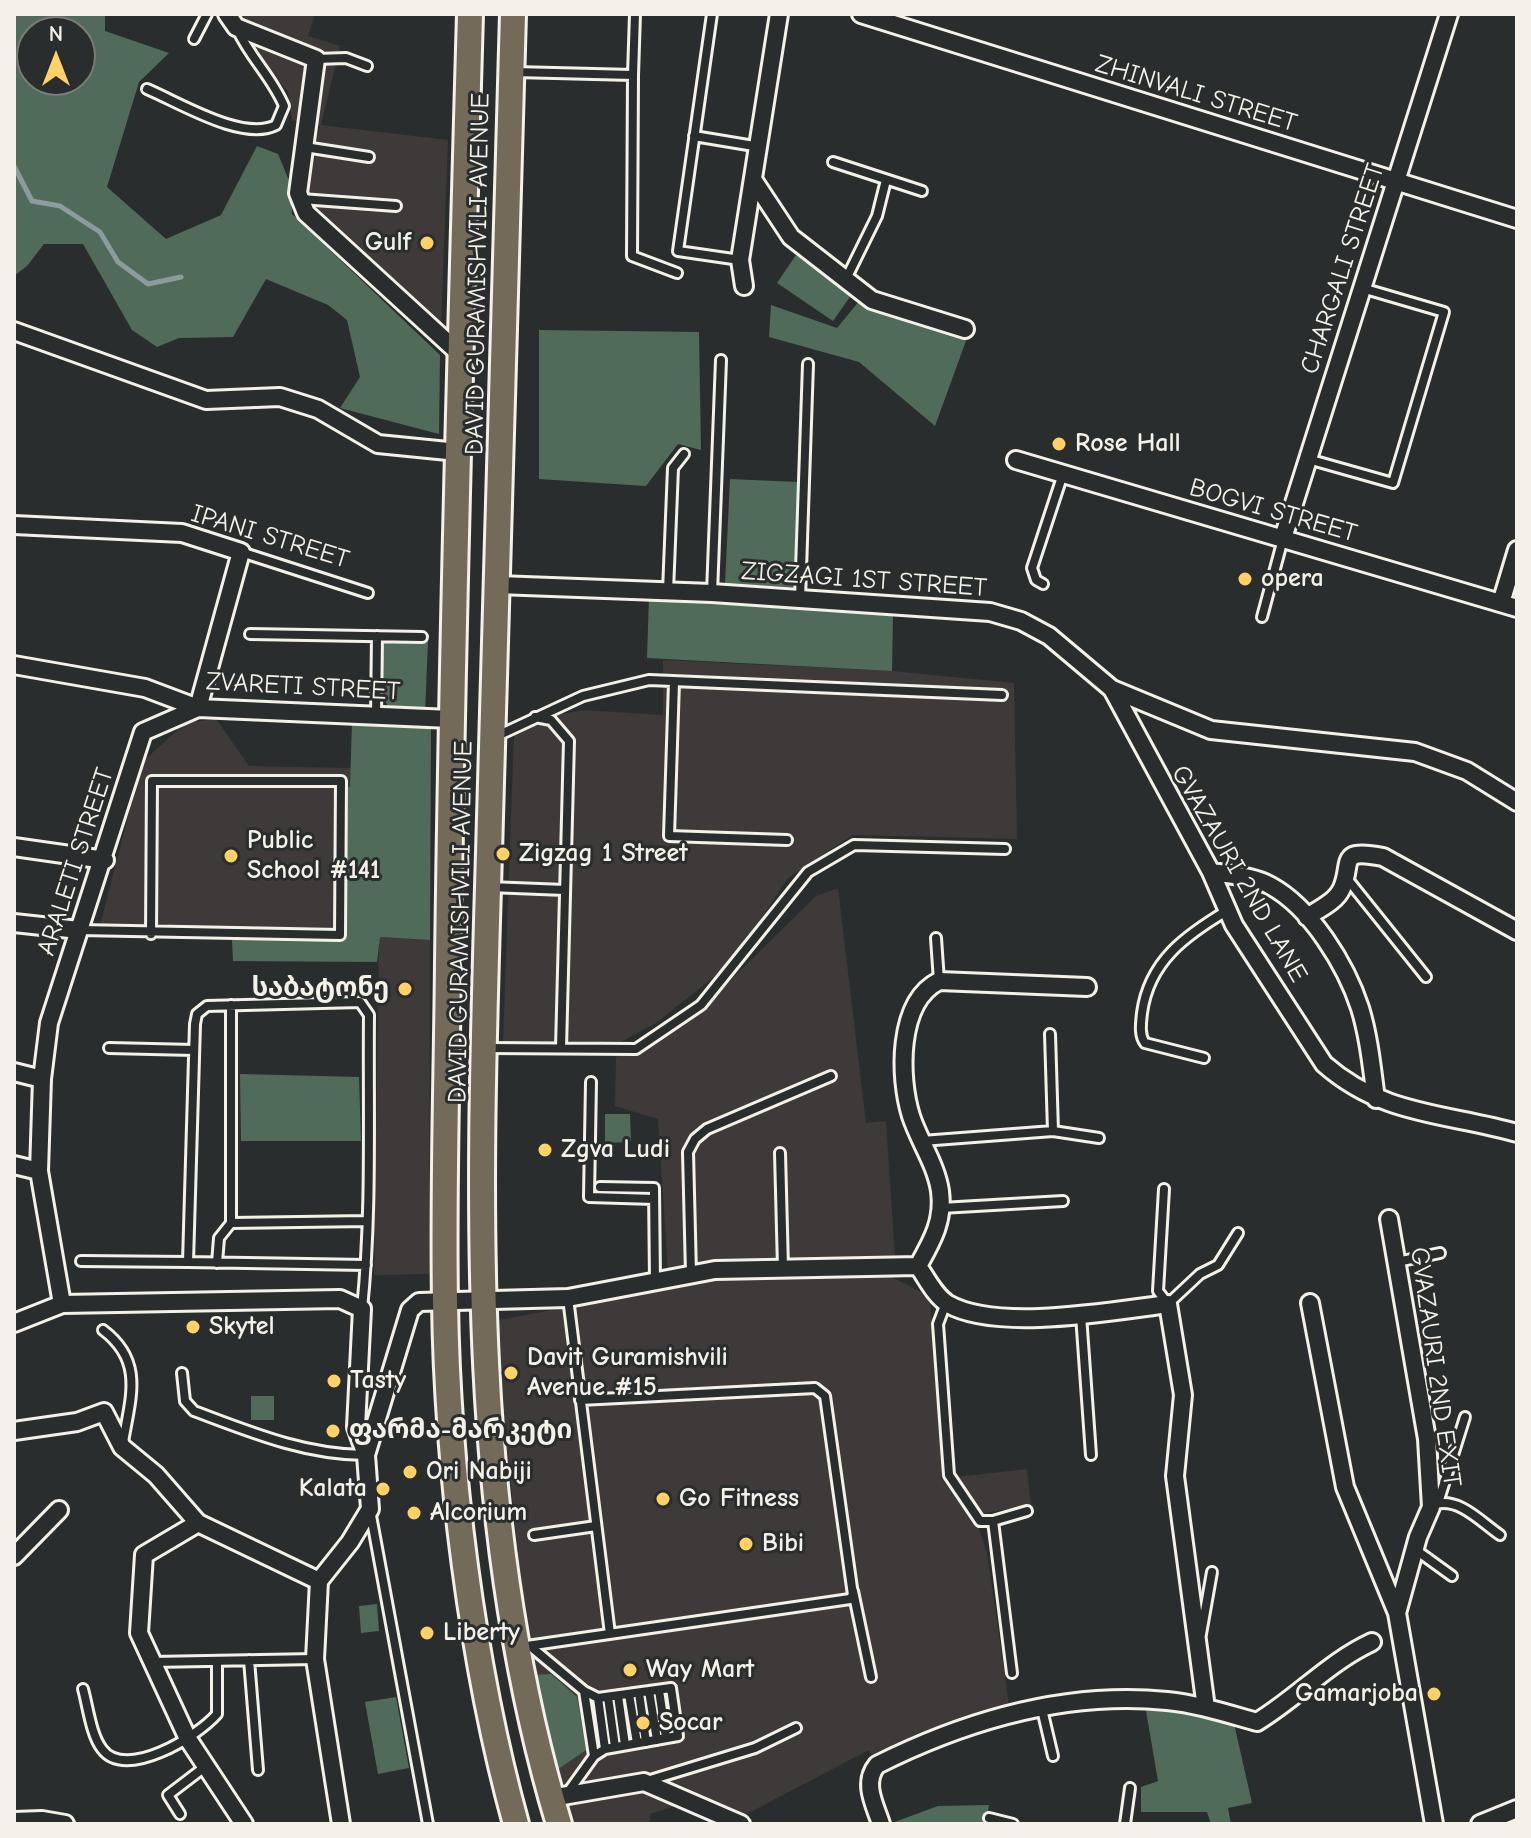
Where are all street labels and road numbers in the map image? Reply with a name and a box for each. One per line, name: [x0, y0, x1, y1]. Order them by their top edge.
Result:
street label: ZHINVALI STREET: [1092, 49, 1300, 139]
street label: DAVID GURAMISHVILI AVENUE: [459, 93, 497, 455]
street label: CHARGALI STREET: [1294, 160, 1392, 378]
street label: BOGVI STREET: [1186, 472, 1360, 550]
street label: IPANI STREET: [187, 498, 353, 576]
street label: ZIGZAGI 1ST STREET: [740, 556, 988, 604]
street label: ZVARETI STREET: [205, 666, 401, 708]
street label: DAVID GURAMISHVILI AVENUE: [442, 741, 480, 1103]
street label: GVAZAURI 2ND LANE: [1164, 760, 1314, 988]
street label: ARALETI STREET: [31, 764, 121, 960]
street label: GVAZAURI 2ND EXIT: [1403, 1245, 1467, 1489]

